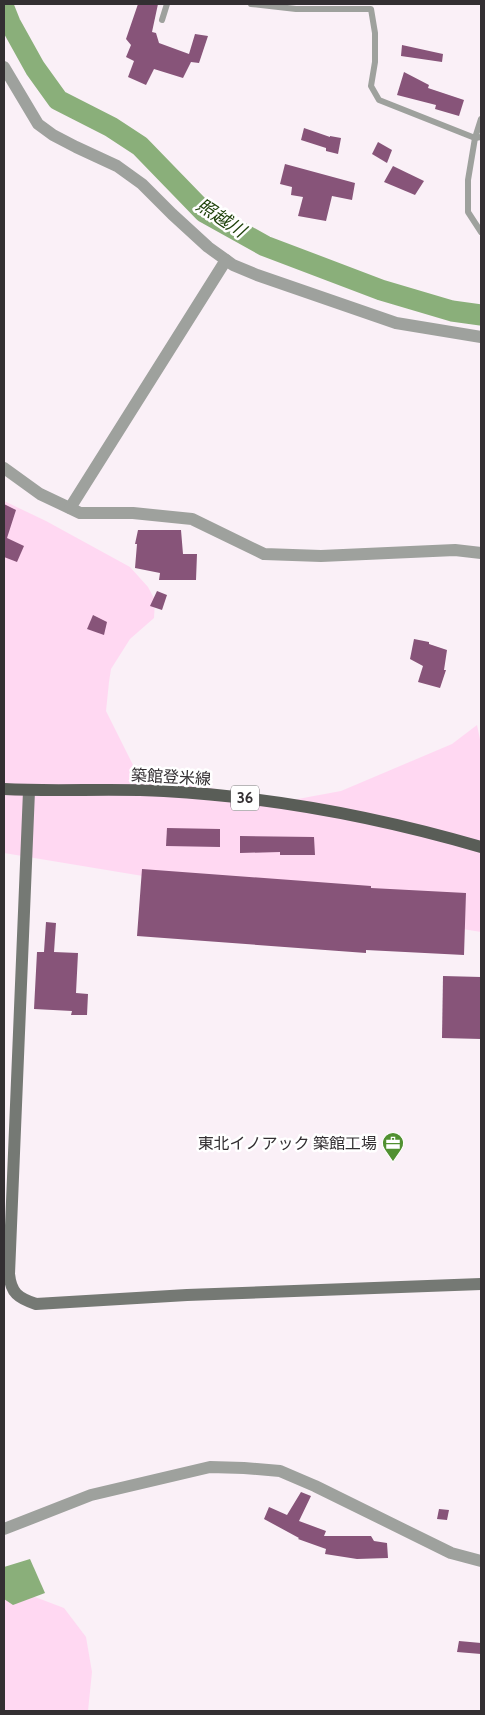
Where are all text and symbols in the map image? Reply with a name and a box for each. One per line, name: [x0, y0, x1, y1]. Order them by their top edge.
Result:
water label: 照越川: [192, 194, 251, 243]
street label: 築館登米線: [131, 765, 211, 789]
road number: 36: [231, 786, 259, 810]
office icon: 東北イノアック 築館工場: [381, 1131, 405, 1162]
place label: 東北イノアック 築館工場: [197, 1134, 377, 1153]

